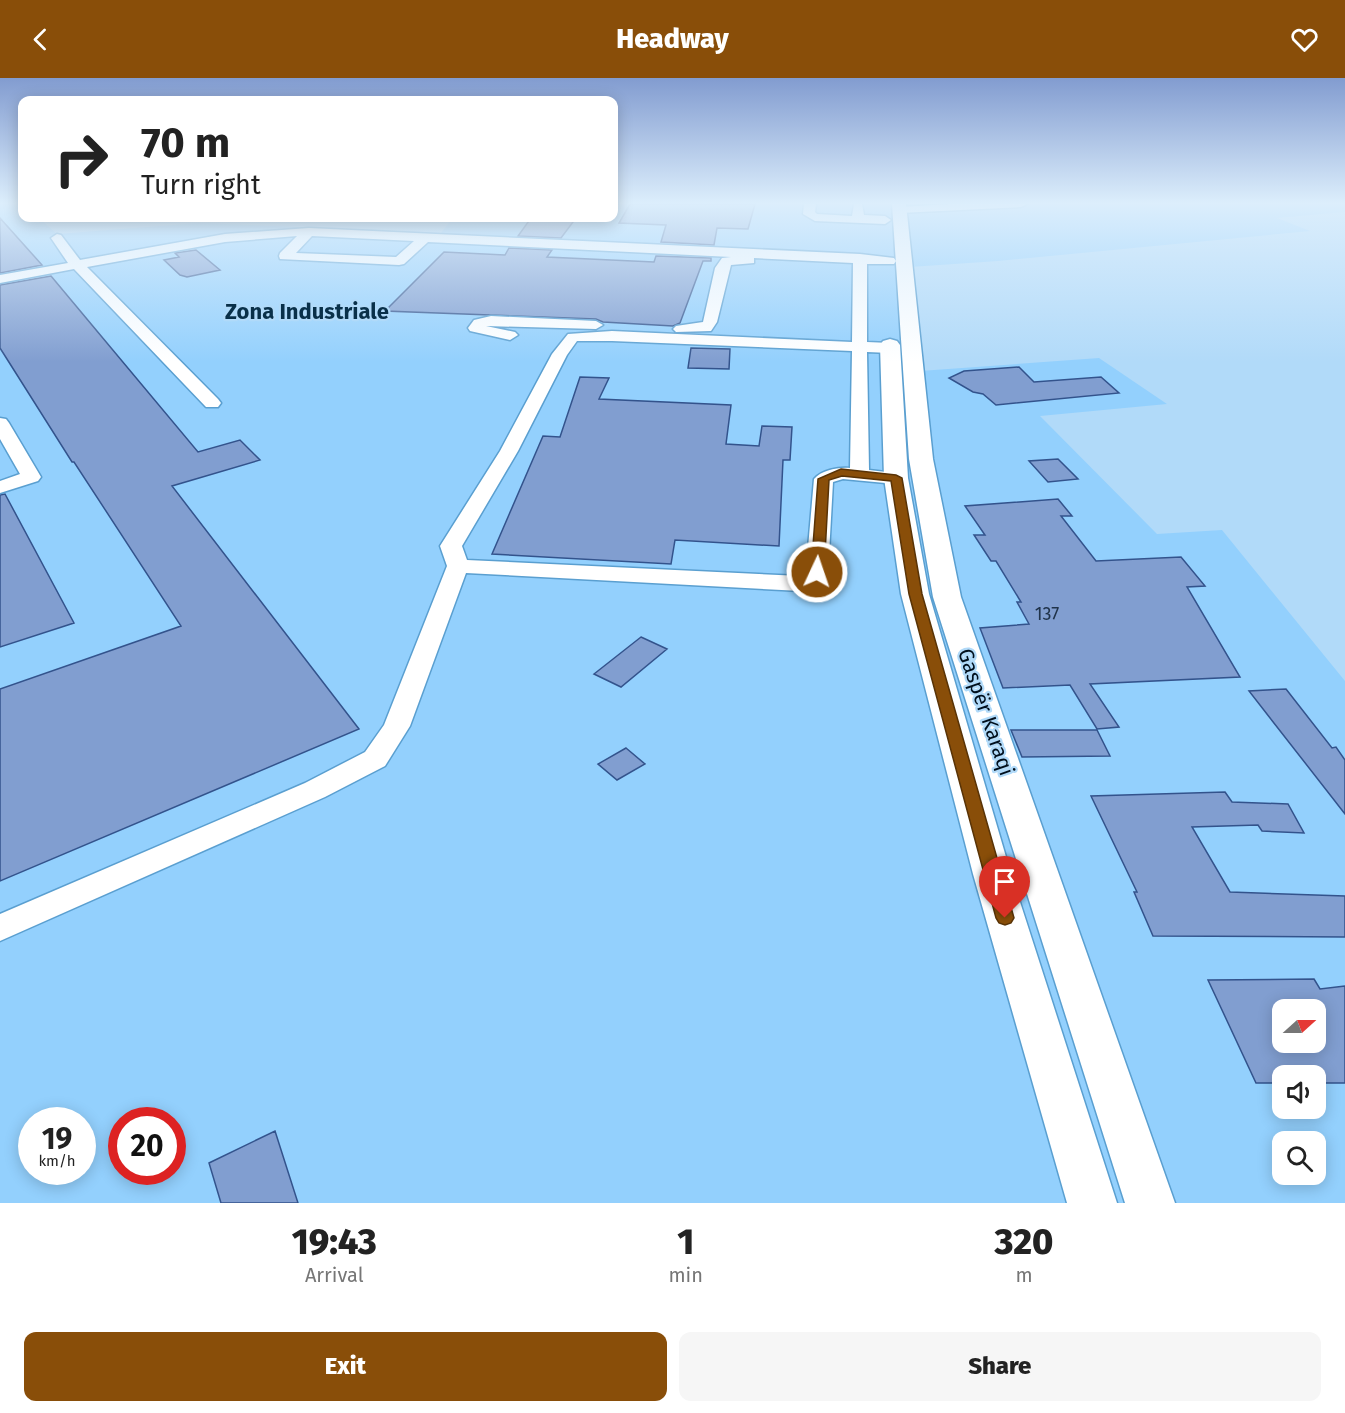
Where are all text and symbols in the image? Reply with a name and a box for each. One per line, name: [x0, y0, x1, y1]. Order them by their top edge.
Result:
icon: back: [24, 23, 57, 56]
text: Headway: [616, 23, 729, 55]
icon: heart: [1288, 23, 1321, 56]
text: 70 m: [141, 118, 230, 168]
icon: right: [42, 120, 120, 198]
text: Turn right: [141, 169, 261, 201]
district label: Zona Industriale: [225, 298, 389, 325]
position arrow: [785, 540, 849, 604]
house number: 137: [1035, 603, 1059, 625]
street label: Gaspër Karaqi: [952, 645, 1020, 779]
pin: [979, 856, 1030, 918]
icon: arrive: [988, 865, 1021, 898]
north arrow: [1272, 999, 1326, 1053]
map controls: [1272, 999, 1326, 1185]
button: sound: [1272, 1065, 1326, 1119]
speed limit sign: 20: [108, 1107, 186, 1185]
text: 19: [42, 1121, 72, 1157]
button: search: [1272, 1131, 1326, 1185]
text: km/h: [38, 1152, 76, 1170]
text: 19:43: [292, 1220, 377, 1264]
text: 1: [677, 1220, 694, 1264]
text: 320: [995, 1220, 1053, 1264]
text: Arrival: [305, 1263, 364, 1287]
text: min: [668, 1263, 703, 1287]
text: m: [1015, 1263, 1033, 1287]
button: Exit: [24, 1332, 667, 1401]
button: Share: [679, 1332, 1321, 1401]

